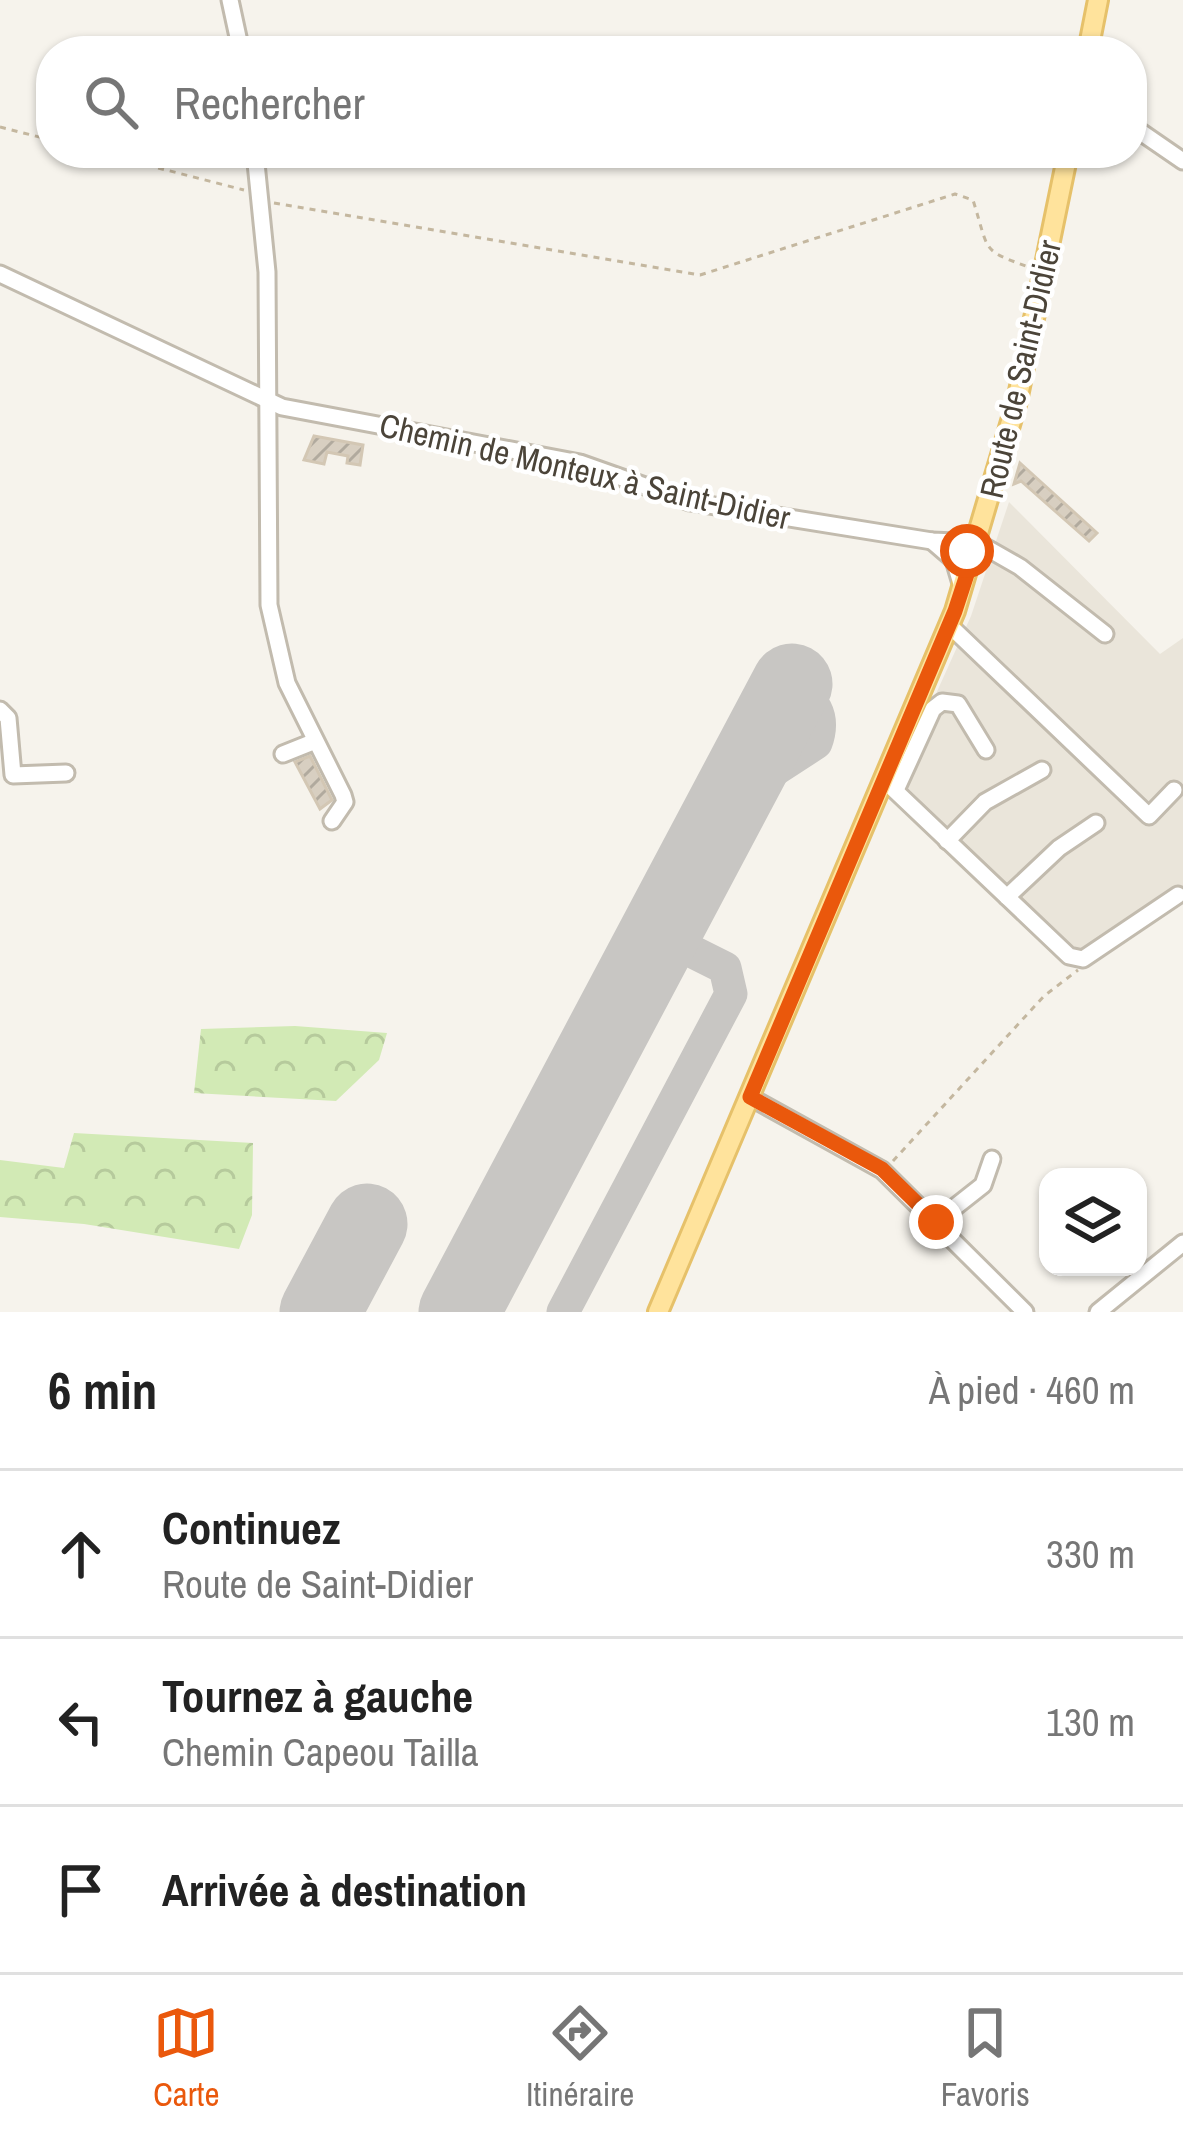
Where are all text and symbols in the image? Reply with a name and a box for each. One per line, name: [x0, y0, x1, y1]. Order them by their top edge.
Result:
search box: [36, 36, 1147, 168]
icon: search: [78, 69, 144, 135]
text: Rechercher: [174, 72, 365, 133]
street label: Route de Saint-Didier: [969, 236, 1071, 502]
street label: Chemin de Monteux à Saint-Didier: [376, 402, 794, 540]
route start: [940, 524, 994, 578]
map controls: [1039, 1168, 1147, 1276]
button: layers: [1039, 1168, 1147, 1276]
route end: [909, 1195, 963, 1249]
text: 6 min: [48, 1356, 157, 1425]
text: À pied · 460 m: [929, 1364, 1135, 1416]
text: Continuez: [162, 1497, 340, 1558]
icon: ahead: [48, 1521, 114, 1587]
text: 330 m: [1046, 1528, 1135, 1580]
text: Route de Saint-Didier: [162, 1558, 473, 1610]
text: Tournez à gauche: [162, 1665, 473, 1726]
icon: left: [48, 1689, 114, 1755]
text: 130 m: [1046, 1696, 1135, 1748]
text: Chemin Capeou Tailla: [162, 1726, 479, 1778]
icon: arrive: [48, 1857, 114, 1923]
text: Arrivée à destination: [162, 1859, 527, 1920]
tab: Carte: [153, 2000, 219, 2116]
tab: Itinéraire: [526, 2000, 634, 2116]
tab: Favoris: [941, 2000, 1030, 2116]

